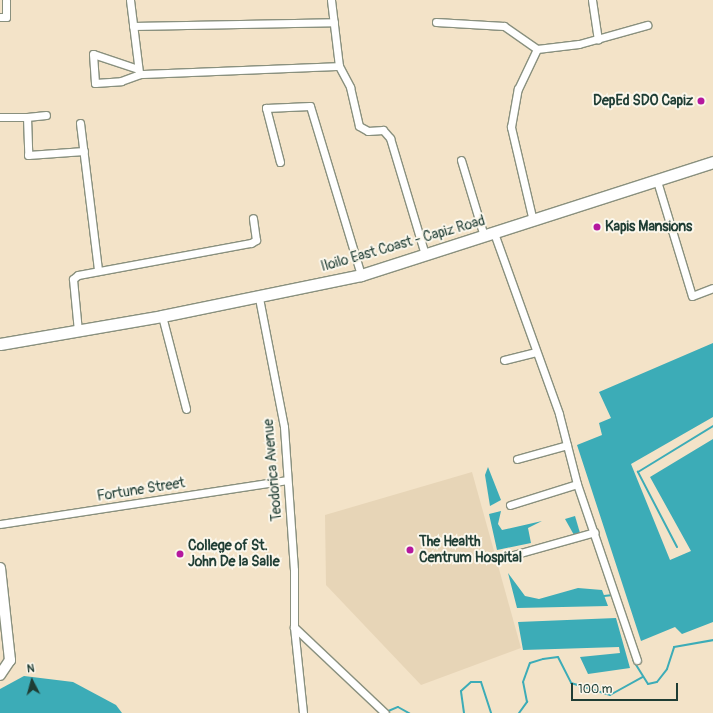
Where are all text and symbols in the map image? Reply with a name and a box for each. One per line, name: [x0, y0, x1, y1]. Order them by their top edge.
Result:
place label: DepEd SDO Capiz: [593, 93, 693, 109]
marker: DepEd SDO Capiz: [696, 96, 706, 106]
street label: Iloilo East Coast - Capiz Road: [319, 212, 487, 276]
place label: Kapis Mansions: [605, 219, 692, 235]
marker: Kapis Mansions: [592, 222, 602, 232]
street label: Teodorica Avenue: [260, 418, 286, 522]
street label: Fortune Street: [96, 475, 186, 505]
place label: The Health Centrum Hospital: [419, 534, 522, 566]
place label: College of St. John De la Salle: [188, 538, 280, 570]
marker: The Health Centrum Hospital: [404, 544, 416, 556]
marker: College of St. John De la Salle: [175, 549, 185, 559]
north arrow: [12, 661, 52, 701]
text: N: [26, 662, 35, 675]
scale bar: [573, 675, 680, 701]
text: 100 m: [578, 682, 612, 697]

